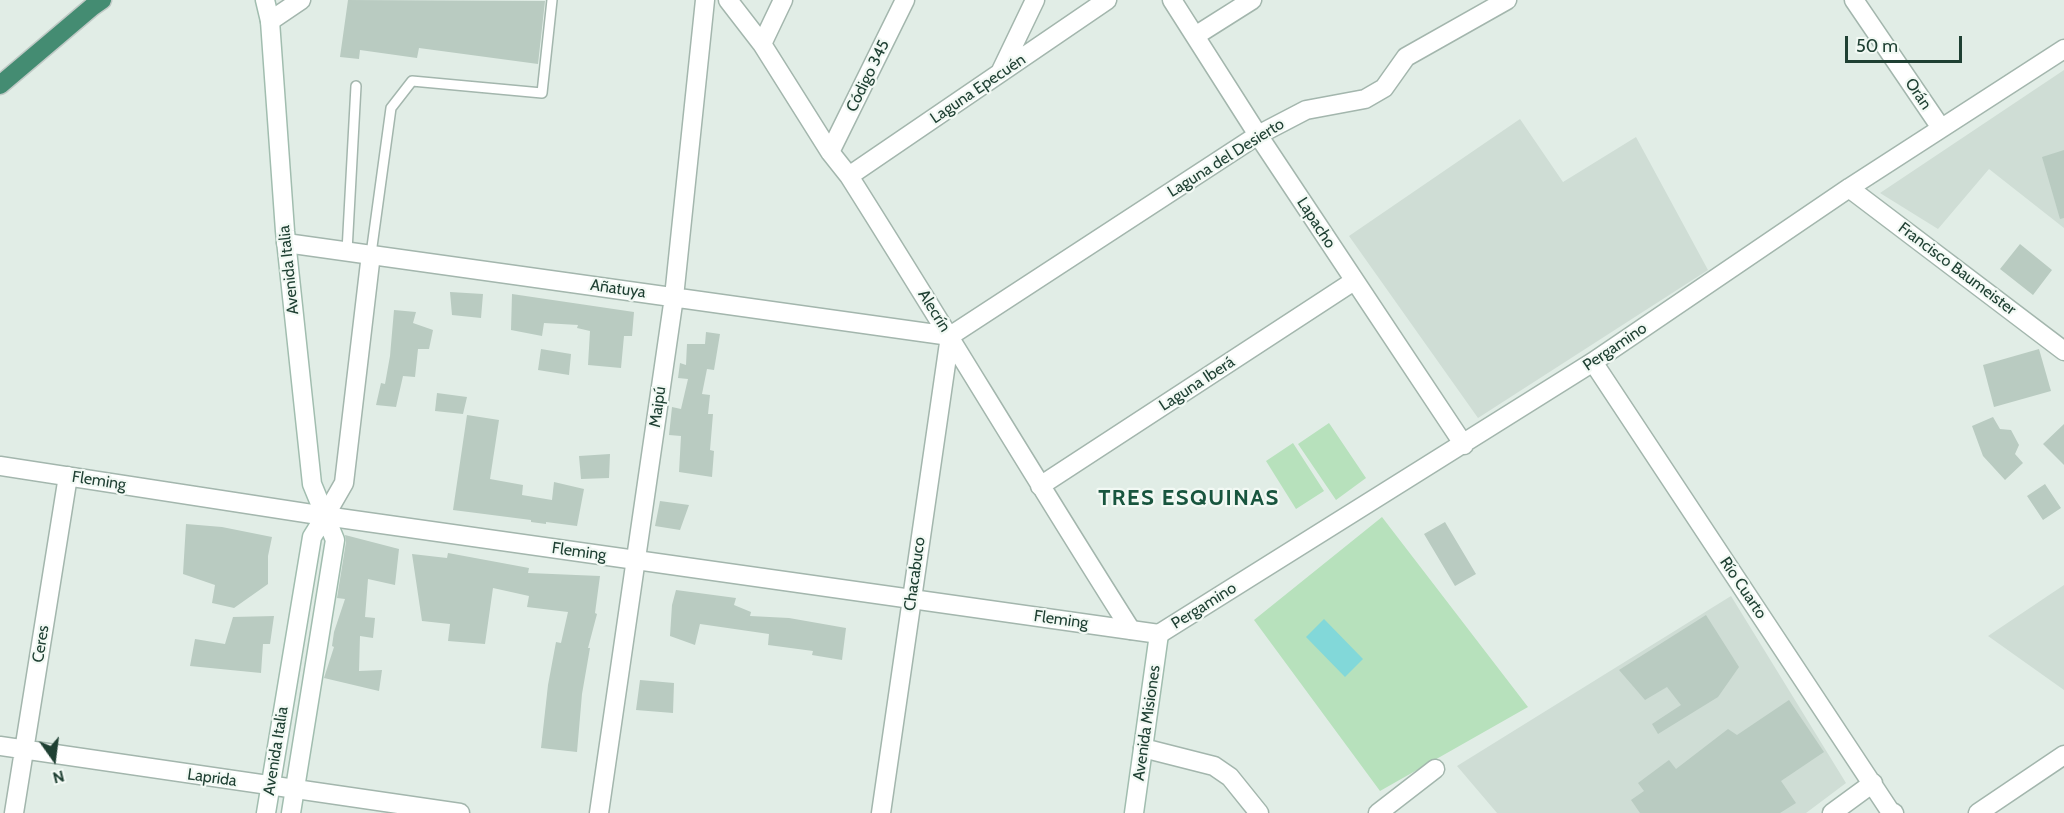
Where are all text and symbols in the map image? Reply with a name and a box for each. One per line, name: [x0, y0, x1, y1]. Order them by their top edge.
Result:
scale bar: [1848, 24, 1965, 62]
text: 50 m: [1856, 35, 1898, 57]
street label: Código 345: [842, 37, 894, 115]
street label: Laguna Epecuén: [927, 50, 1029, 128]
street label: Orán: [1901, 75, 1935, 113]
street label: Laguna del Desierto: [1164, 114, 1288, 202]
street label: Lapacho: [1292, 194, 1340, 252]
street label: Francisco Baumeister: [1894, 218, 2020, 320]
street label: Avenida Italia: [275, 224, 303, 316]
street label: Añatuya: [589, 276, 647, 302]
street label: Alecrín: [914, 286, 954, 336]
street label: Pergamino: [1579, 319, 1651, 375]
street label: Laguna Iberá: [1156, 353, 1238, 415]
street label: Maipú: [646, 385, 670, 429]
street label: Fleming: [71, 467, 127, 495]
district label: TRES ESQUINAS: [1098, 486, 1280, 512]
street label: Chacabuco: [900, 536, 930, 612]
street label: Fleming: [551, 539, 607, 565]
street label: Río Cuarto: [1715, 554, 1771, 622]
street label: Pergamino: [1168, 579, 1240, 633]
street label: Fleming: [1033, 607, 1089, 633]
street label: Ceres: [29, 624, 53, 664]
street label: Avenida Misiones: [1129, 664, 1165, 782]
street label: Avenida Italia: [260, 705, 292, 797]
north arrow: [24, 729, 84, 789]
street label: Laprida: [186, 765, 238, 791]
text: N: [51, 766, 66, 788]

